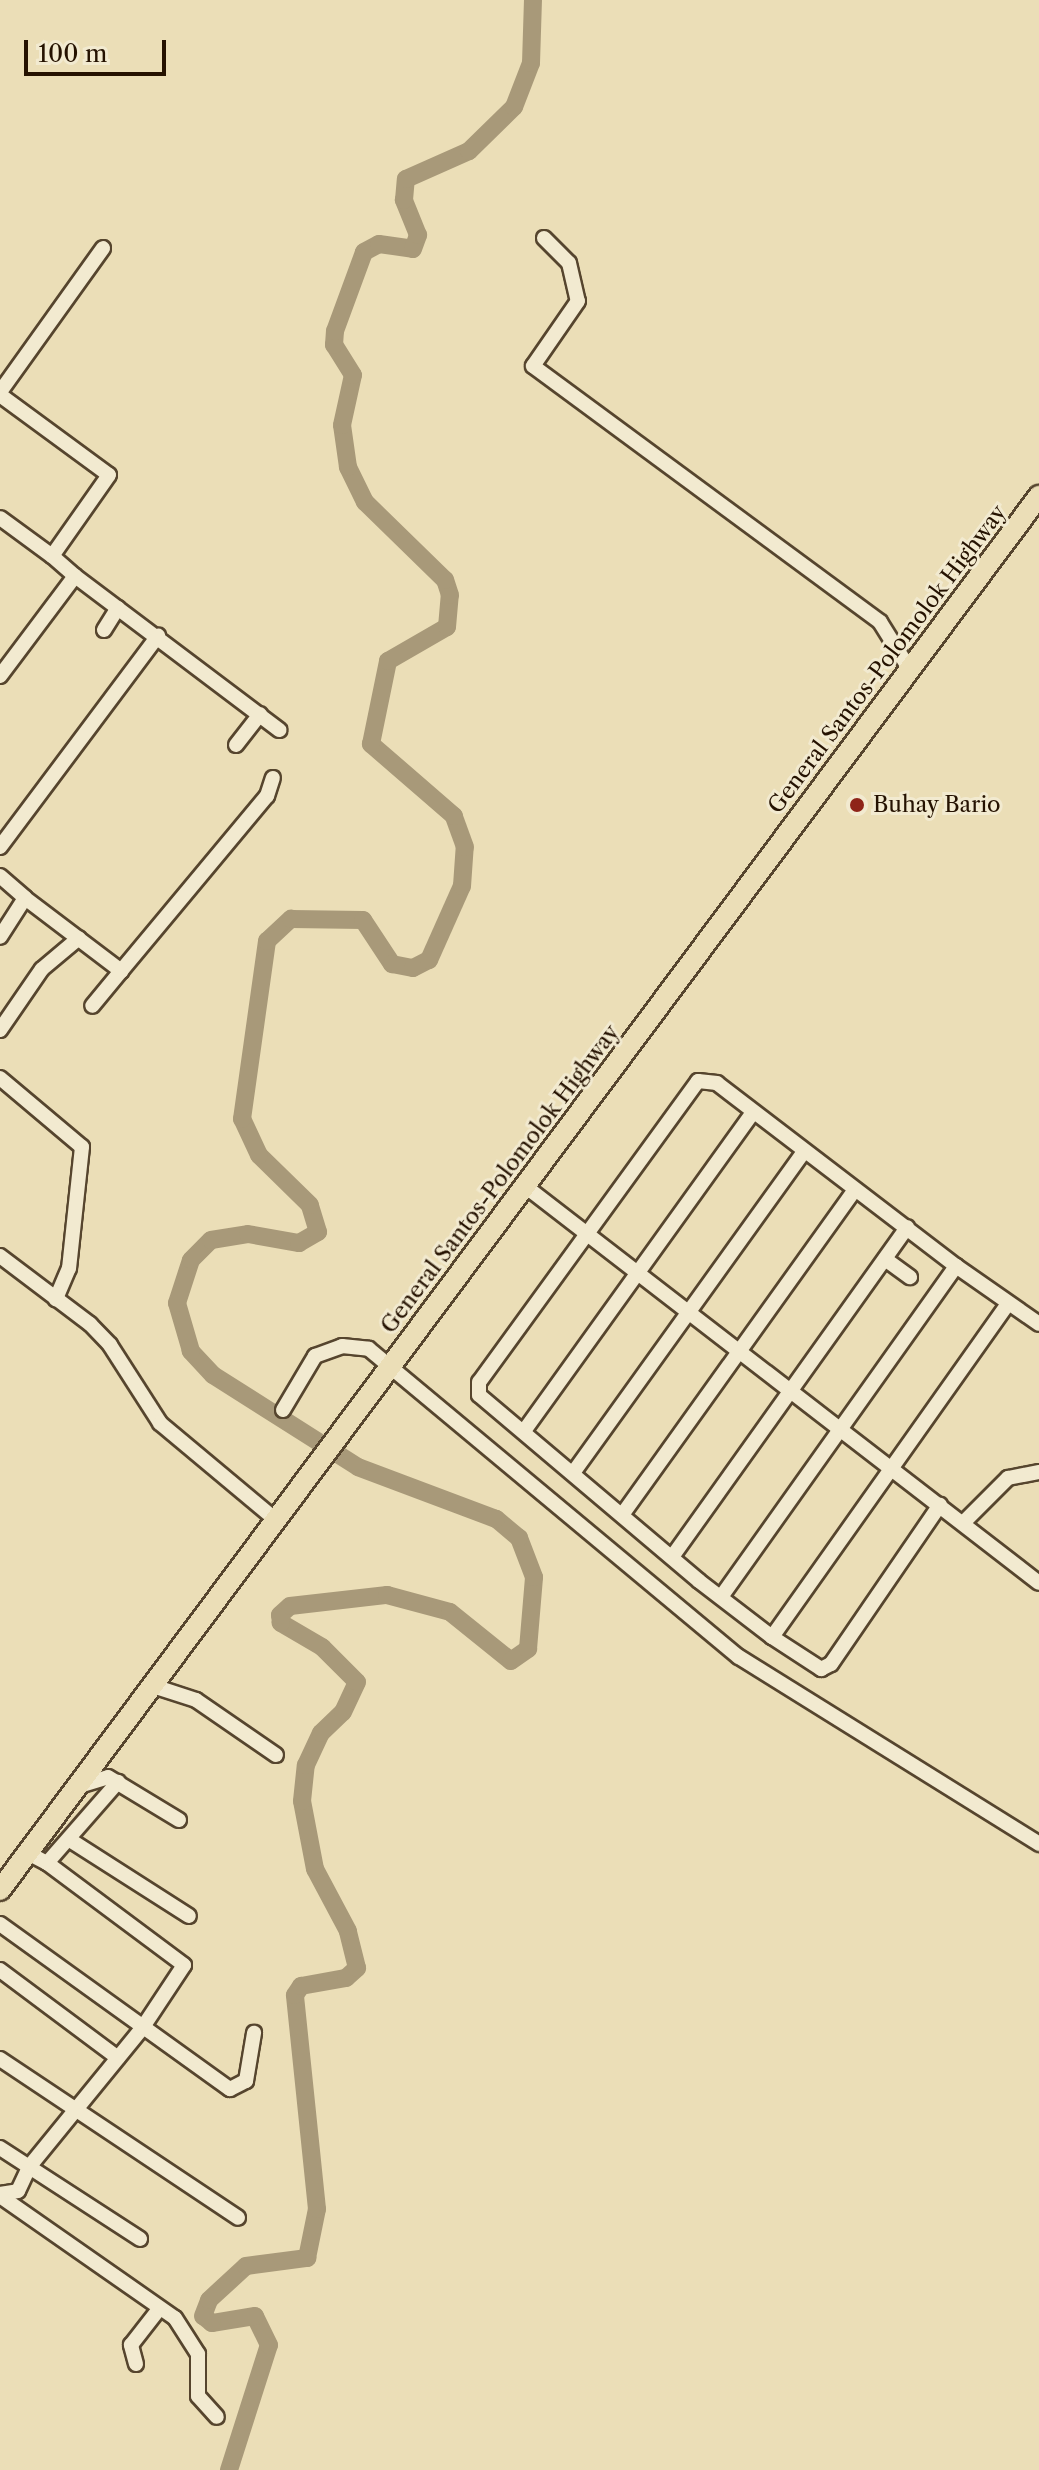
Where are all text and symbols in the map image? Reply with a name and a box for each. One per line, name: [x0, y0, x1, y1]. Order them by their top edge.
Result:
scale bar: [28, 24, 170, 74]
text: 100 m: [38, 39, 107, 68]
street label: General Santos-Polomolok Highway: [762, 499, 1012, 819]
place label: Buhay Bario: [873, 792, 1001, 818]
marker: Buhay Bario: [848, 796, 866, 814]
street label: General Santos-Polomolok Highway: [375, 1019, 625, 1339]

